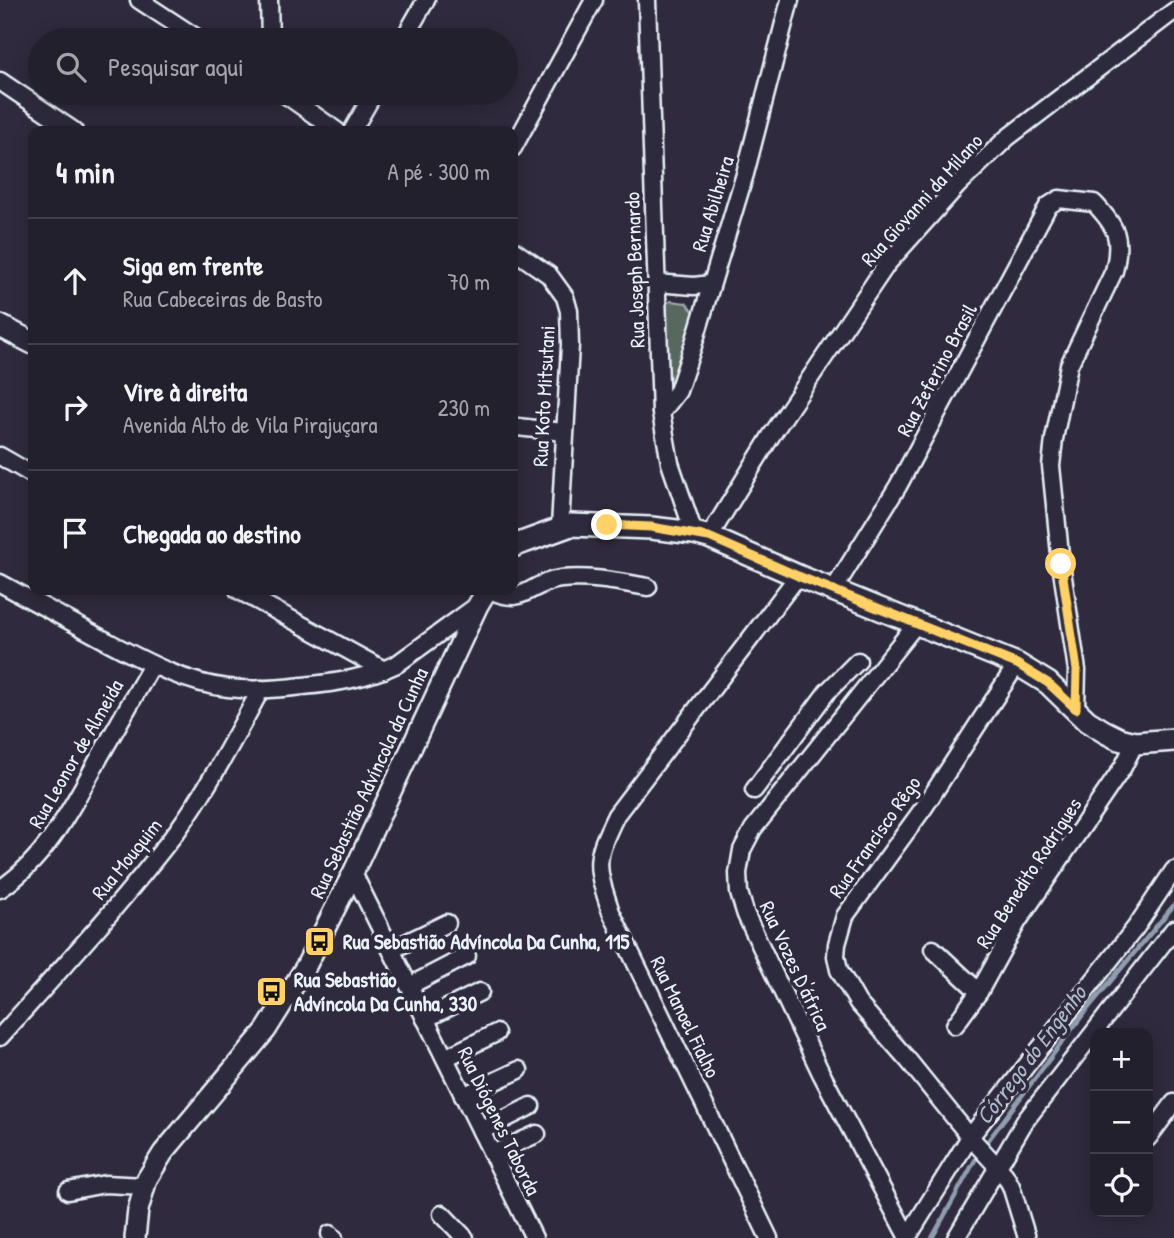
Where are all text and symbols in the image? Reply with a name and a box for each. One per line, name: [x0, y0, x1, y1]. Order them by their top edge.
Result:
search box: [28, 28, 518, 105]
icon: search: [52, 48, 90, 86]
text: Pesquisar aqui: [108, 49, 244, 84]
street label: Rua Giovanni da Milano: [854, 127, 989, 272]
text: 4 min: [56, 152, 115, 192]
street label: Rua Abilheira: [684, 153, 741, 255]
text: A pé · 300 m: [387, 156, 490, 187]
street label: Rua Joseph Bernardo: [617, 192, 652, 348]
text: Siga em frente: [123, 248, 263, 283]
icon: ahead: [56, 262, 94, 300]
text: 70 m: [447, 266, 490, 297]
text: Rua Cabeceiras de Basto: [123, 283, 323, 314]
street label: Rua Zeferino Brasil: [889, 298, 984, 441]
street label: Rua Koto Mitsutani: [525, 325, 562, 467]
text: Vire à direita: [123, 374, 247, 409]
icon: right: [56, 388, 94, 426]
text: 230 m: [438, 392, 490, 423]
text: Avenida Alto de Vila Pirajuçara: [123, 409, 378, 440]
route end: [591, 509, 622, 540]
icon: arrive: [56, 514, 94, 552]
text: Chegada ao destino: [123, 516, 301, 551]
route start: [1045, 548, 1076, 579]
street label: Rua Sebastião Advíncola da Cunha: [302, 663, 435, 903]
street label: Rua Leonor de Almeida: [21, 674, 130, 834]
street label: Rua Francisco Rêgo: [822, 770, 927, 904]
street label: Rua Benedito Rodrigues: [969, 792, 1088, 954]
street label: Rua Mouquim: [85, 812, 169, 906]
street label: Rua Vozes D'áfrica: [753, 896, 838, 1035]
bus stop icon: Rua Sebastião Advíncola Da Cunha, 115: [303, 925, 337, 959]
place label: Rua Sebastião Advíncola Da Cunha, 115: [343, 927, 630, 956]
street label: Rua Manoel Fialho: [643, 951, 727, 1083]
place label: Rua Sebastião Advíncola Da Cunha, 330: [294, 965, 478, 1018]
bus stop icon: Rua Sebastião Advíncola Da Cunha, 330: [254, 975, 288, 1009]
water label: Córrego do Engenho: [968, 978, 1095, 1131]
map controls: [1090, 1028, 1153, 1217]
button: +: [1090, 1028, 1153, 1091]
street label: Rua Diógenes Taborda: [451, 1041, 548, 1200]
button: −: [1090, 1091, 1153, 1154]
button: locate: [1090, 1154, 1153, 1217]

